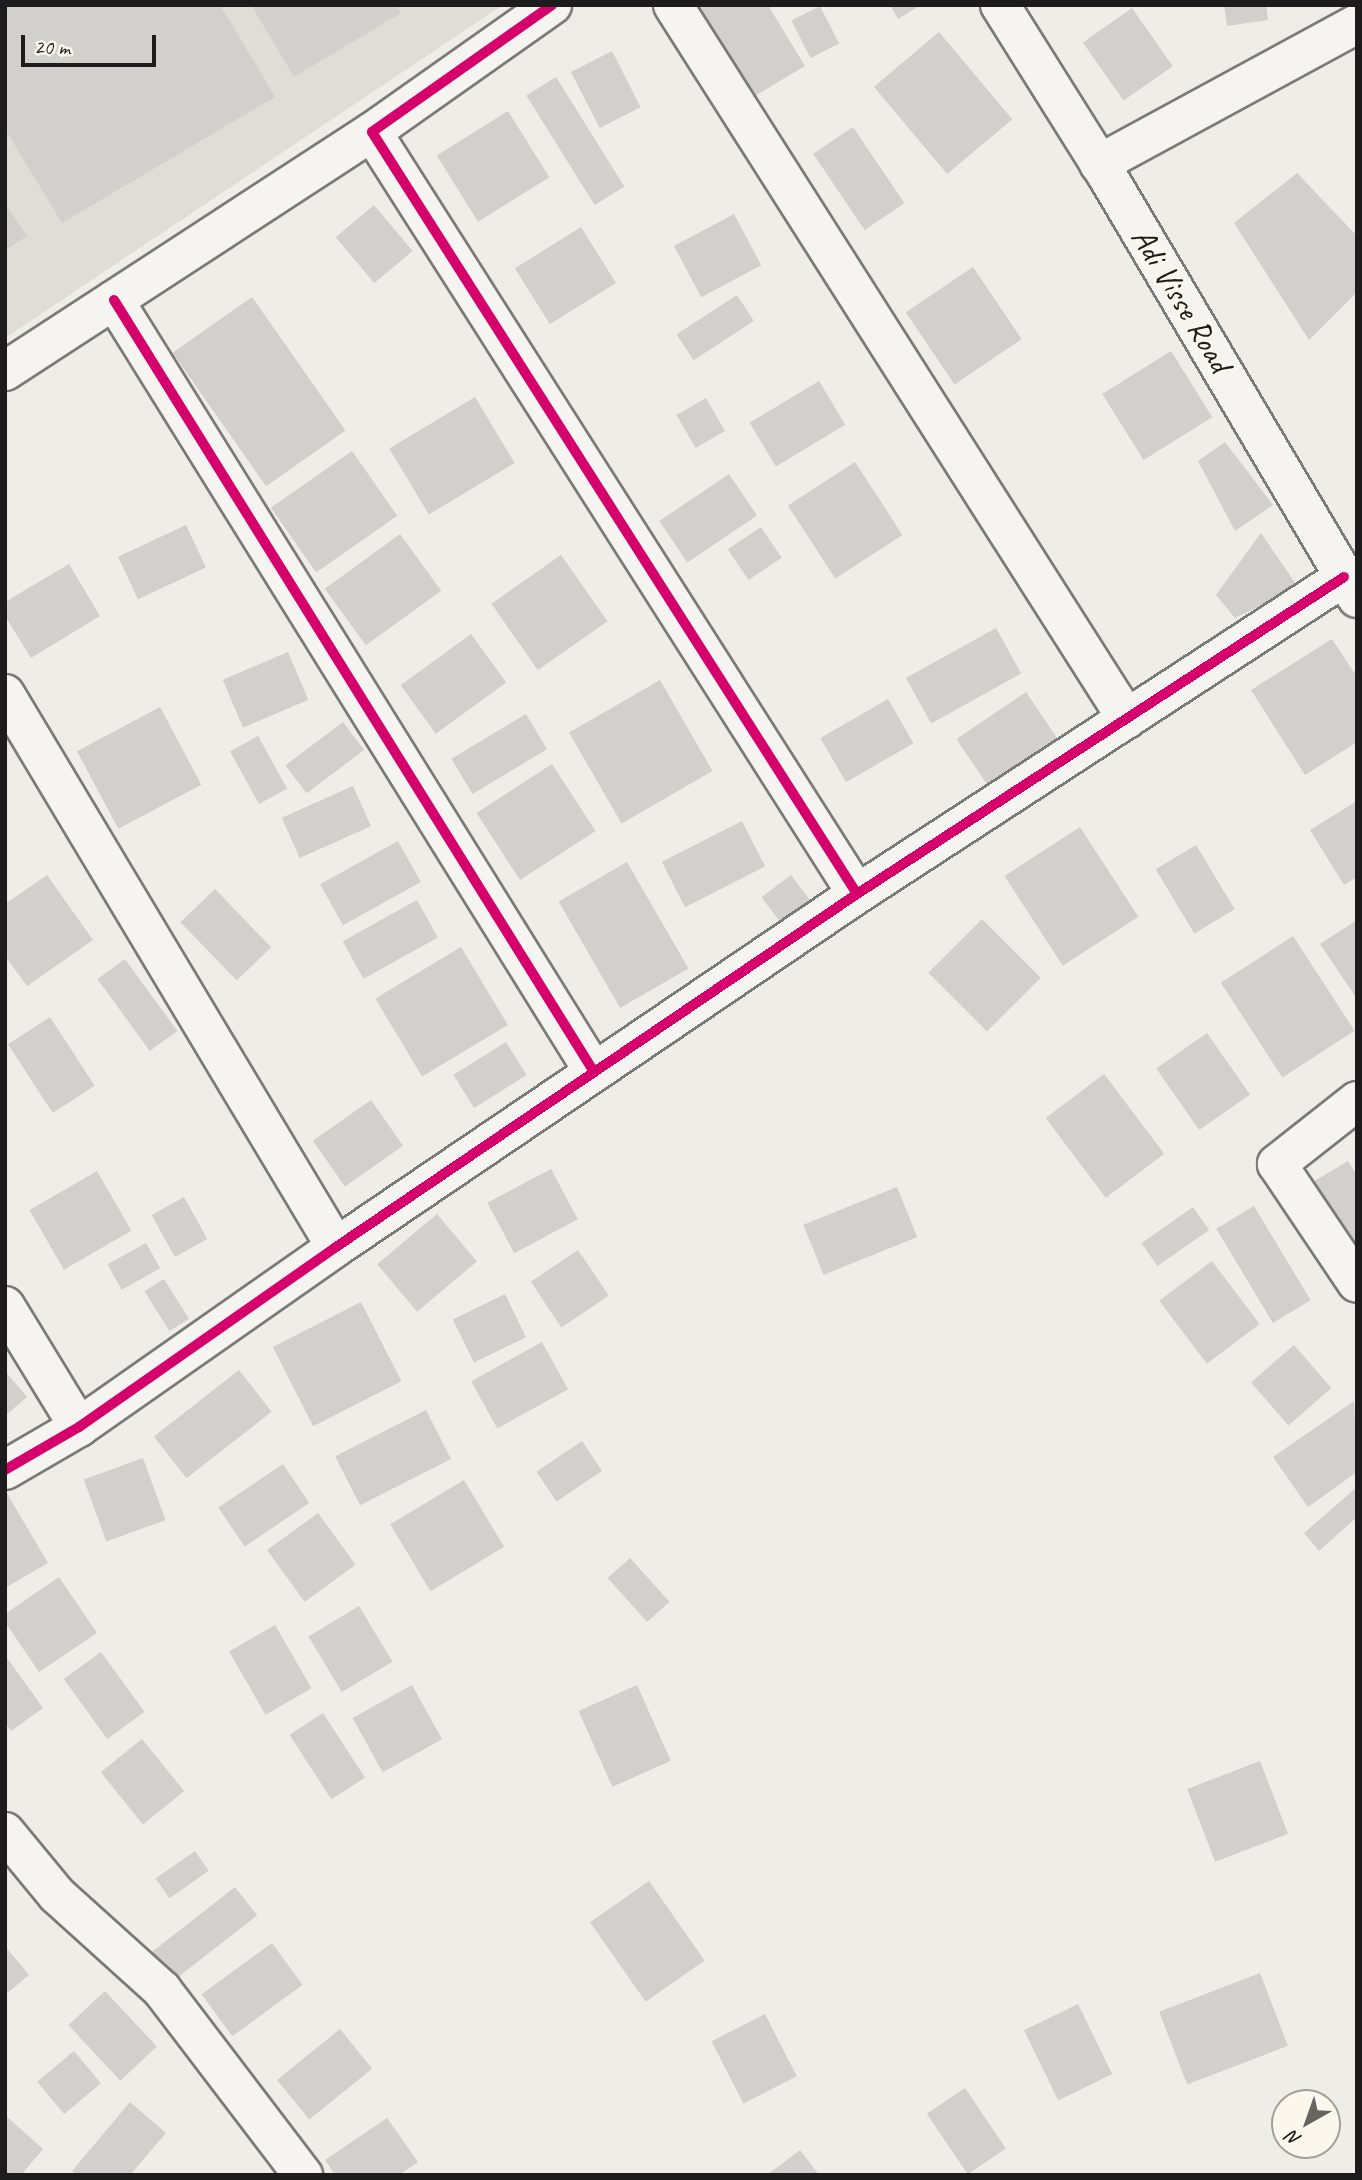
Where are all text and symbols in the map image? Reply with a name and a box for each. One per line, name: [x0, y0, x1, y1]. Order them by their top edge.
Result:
scale bar: [24, 21, 159, 65]
text: 20 m: [34, 34, 70, 60]
street label: Adi Visse Road: [1122, 220, 1240, 380]
north arrow: [1271, 2089, 1341, 2159]
text: N: [1282, 2126, 1306, 2152]

